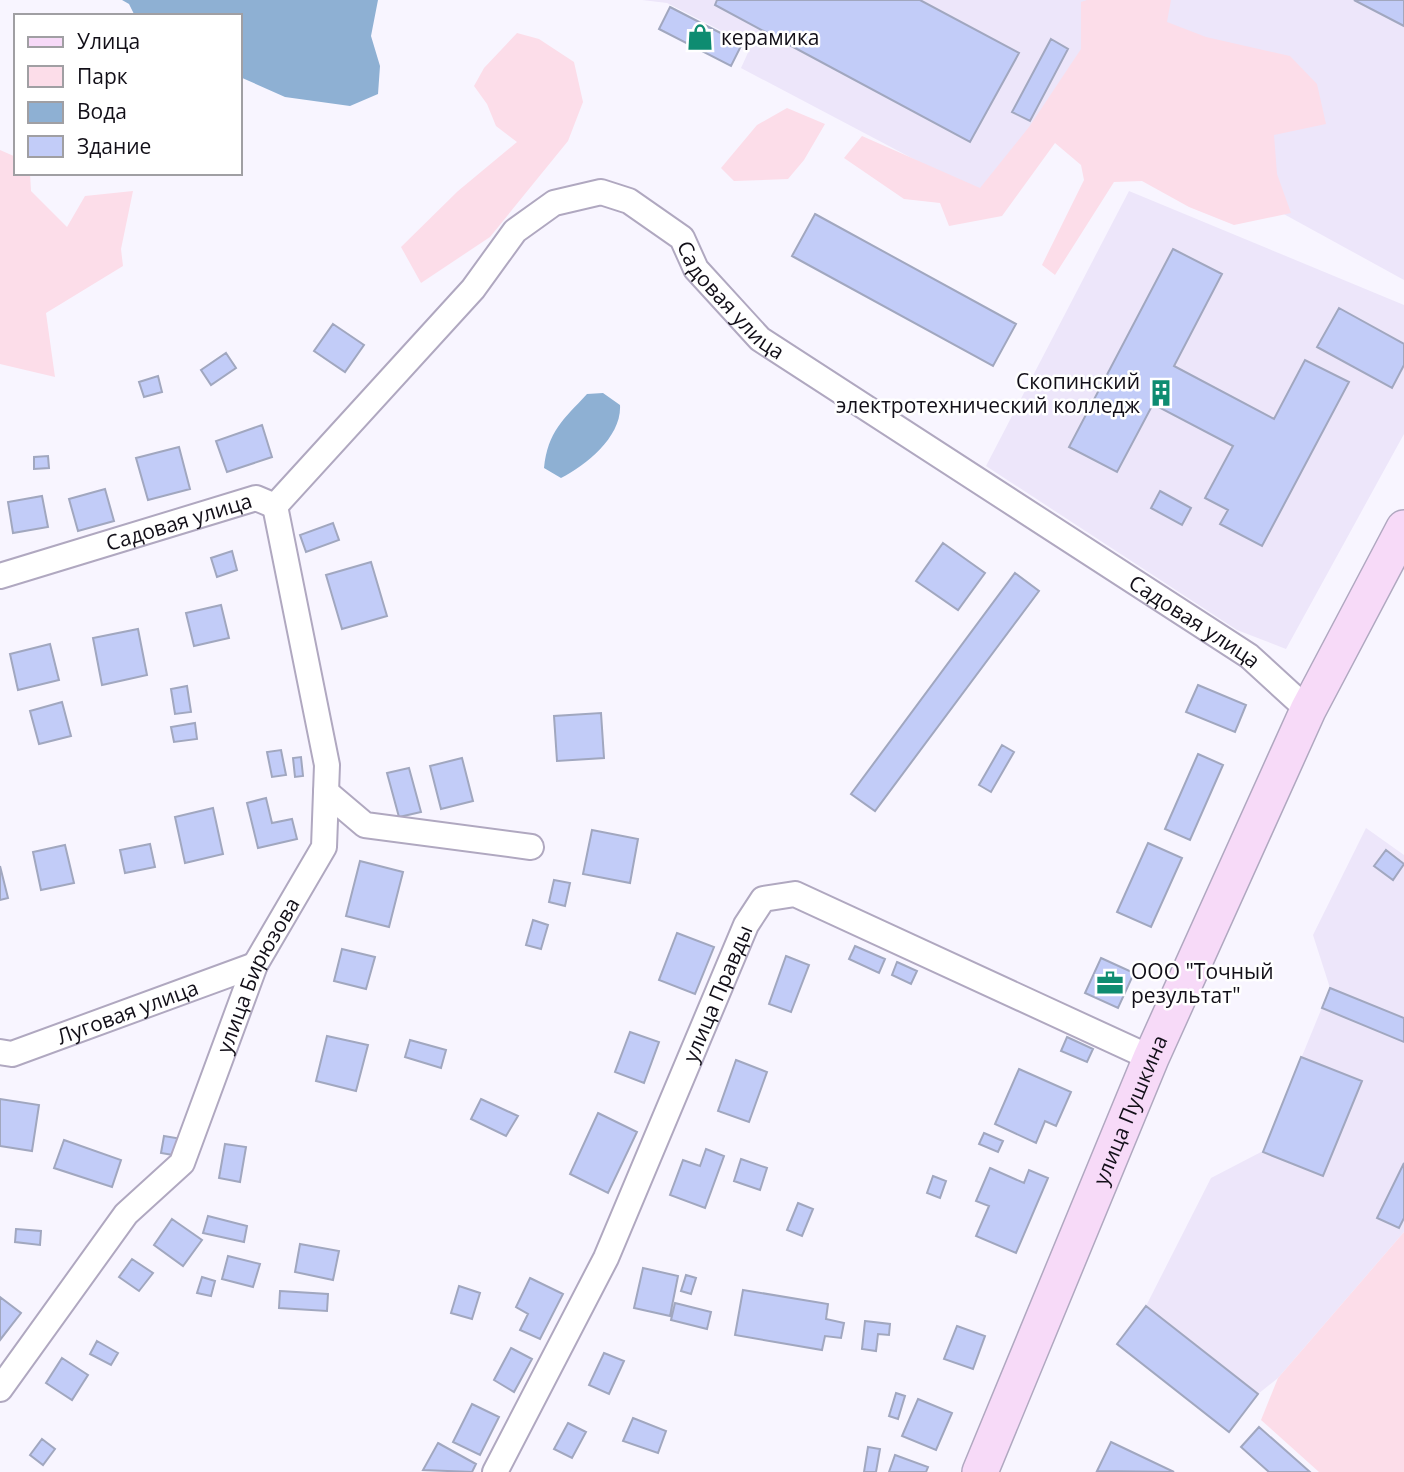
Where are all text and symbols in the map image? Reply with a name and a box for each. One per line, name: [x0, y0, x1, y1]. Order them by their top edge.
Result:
legend: [14, 14, 242, 175]
shop icon: керамика: [685, 22, 715, 52]
place label: керамика: [721, 23, 819, 51]
text: Улица: [77, 27, 140, 55]
text: Парк: [77, 62, 128, 90]
text: Вода: [77, 97, 127, 125]
text: Здание: [77, 132, 151, 160]
street label: Садовая улица: [671, 236, 790, 365]
place label: Скопинский электротехнический колледж: [836, 367, 1141, 419]
building icon: Скопинский электротехнический колледж: [1146, 378, 1176, 408]
street label: Садовая улица: [102, 486, 255, 557]
street label: Садовая улица: [1124, 568, 1267, 674]
street label: улица Бирюзова: [210, 892, 306, 1057]
street label: улица Правды: [676, 921, 758, 1066]
place label: ООО "Точный результат": [1131, 957, 1274, 1009]
office icon: ООО "Точный результат": [1095, 968, 1125, 998]
street label: Луговая улица: [53, 973, 202, 1050]
street label: улица Пушкина: [1086, 1030, 1174, 1189]

